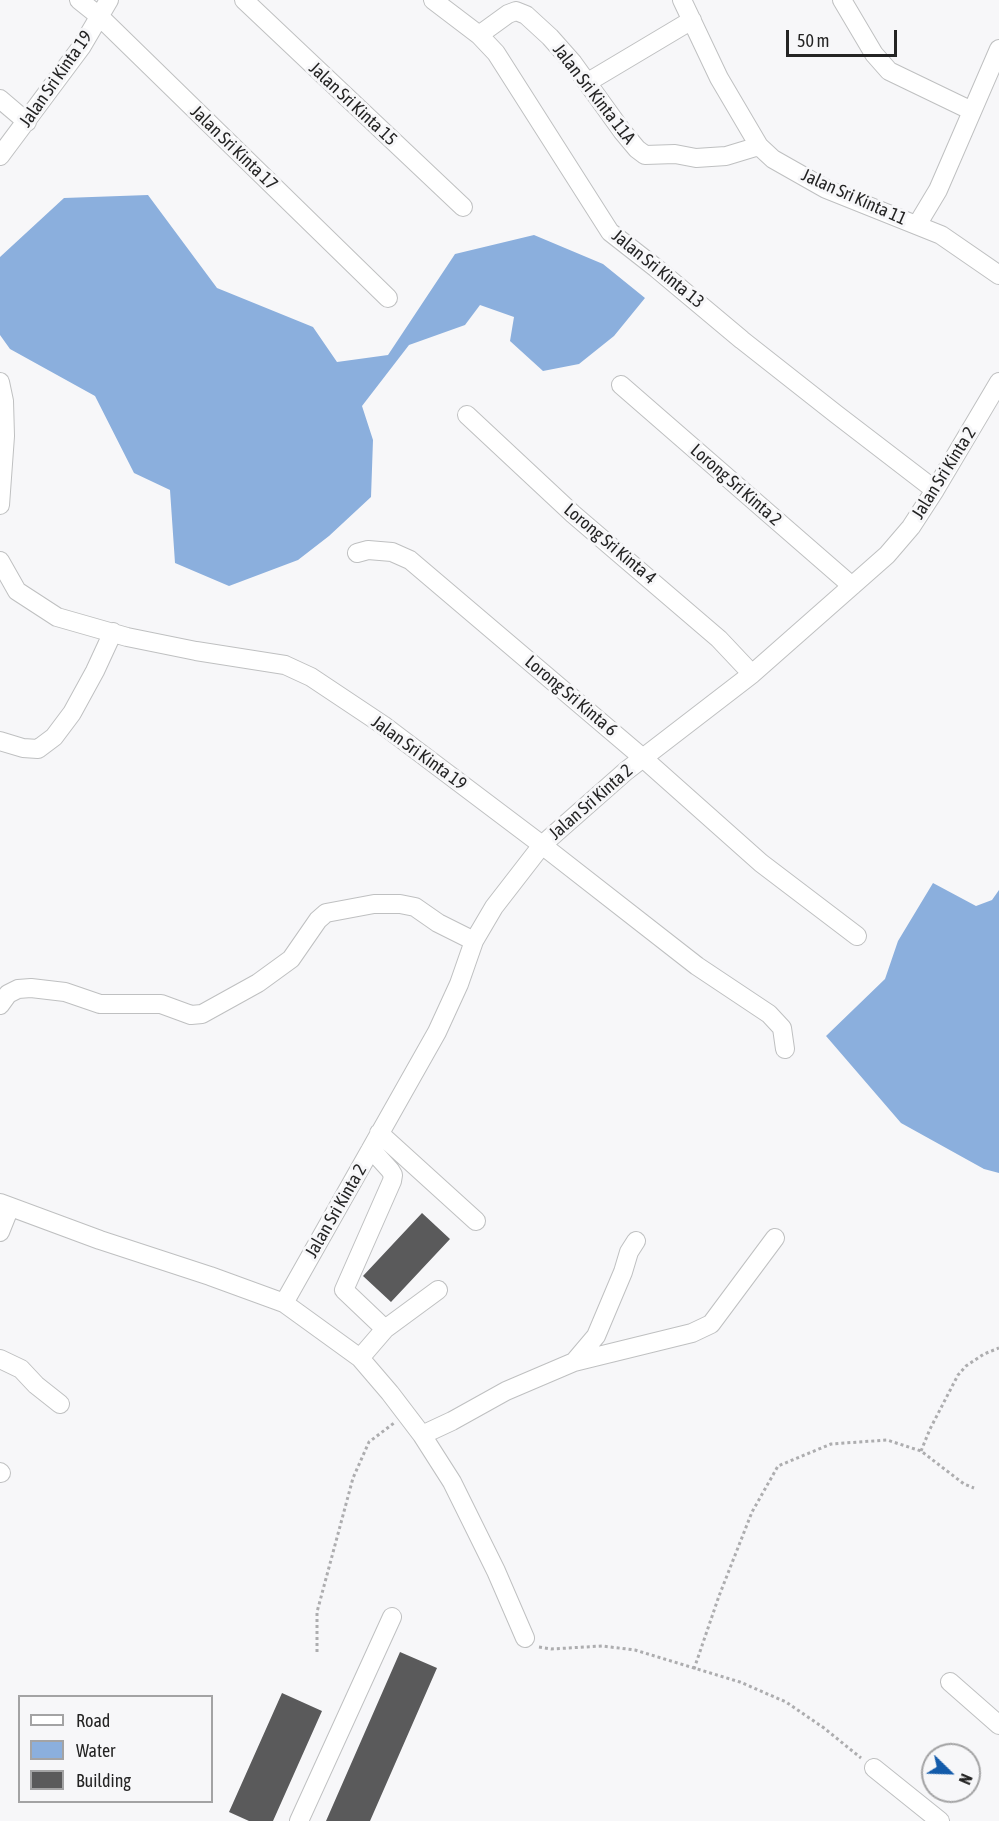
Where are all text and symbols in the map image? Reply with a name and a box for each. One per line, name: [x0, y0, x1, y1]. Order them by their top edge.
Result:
scale bar: [789, 18, 900, 56]
street label: Jalan Sri Kinta 19: [15, 27, 97, 131]
text: 50 m: [797, 30, 829, 51]
street label: Jalan Sri Kinta 11A: [548, 40, 640, 148]
street label: Jalan Sri Kinta 15: [304, 58, 402, 150]
street label: Jalan Sri Kinta 17: [186, 101, 282, 195]
street label: Jalan Sri Kinta 11: [798, 164, 910, 230]
street label: Jalan Sri Kinta 13: [607, 225, 709, 313]
street label: Jalan Sri Kinta 2: [907, 423, 981, 523]
street label: Lorong Sri Kinta 2: [686, 440, 786, 530]
street label: Lorong Sri Kinta 4: [559, 499, 661, 589]
street label: Lorong Sri Kinta 6: [520, 651, 622, 741]
street label: Jalan Sri Kinta 19: [367, 711, 471, 795]
street label: Jalan Sri Kinta 2: [545, 760, 637, 844]
street label: Jalan Sri Kinta 2: [301, 1161, 371, 1261]
legend: [18, 1695, 213, 1803]
text: Road: [76, 1710, 110, 1731]
text: Water: [76, 1740, 115, 1761]
north arrow: [921, 1743, 981, 1803]
text: Building: [76, 1770, 131, 1791]
text: N: [956, 1771, 976, 1787]

